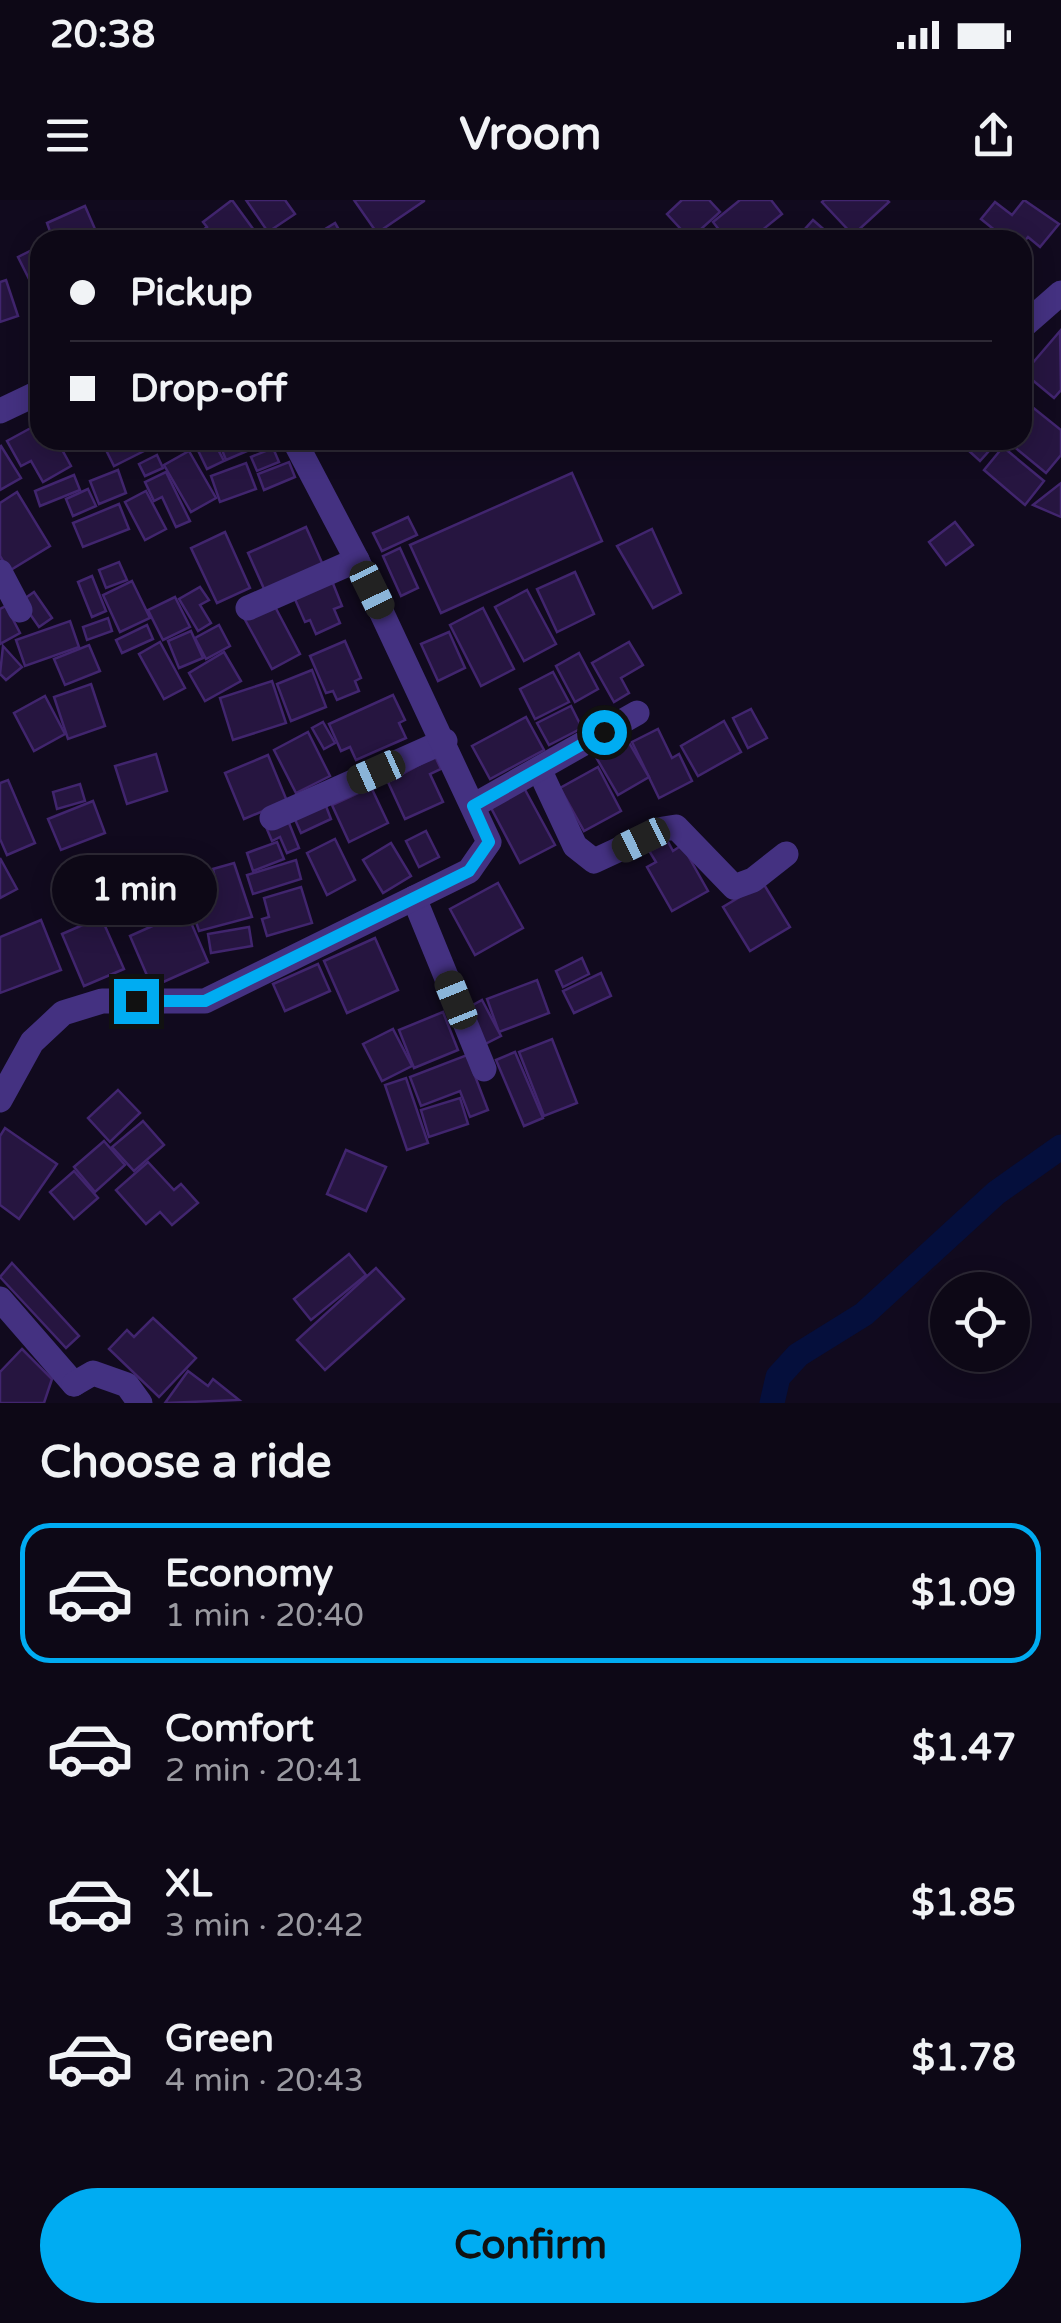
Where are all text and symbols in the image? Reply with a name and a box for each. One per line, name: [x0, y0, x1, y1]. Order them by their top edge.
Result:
text: 20:38: [50, 12, 155, 58]
icon: menu: [40, 108, 95, 163]
text: Vroom: [460, 108, 601, 162]
icon: share: [966, 108, 1021, 163]
text: Pickup: [130, 270, 253, 316]
text: Drop-off: [130, 366, 287, 412]
car: [345, 556, 399, 624]
route start: [582, 710, 627, 755]
car: [342, 746, 410, 798]
car: [607, 813, 675, 867]
callout: 1 min: [54, 856, 218, 926]
text: 1 min: [92, 871, 177, 909]
car: [431, 967, 481, 1033]
route end: [114, 979, 159, 1024]
map controls: [930, 1272, 1030, 1372]
button: locate: [930, 1272, 1030, 1372]
text: Choose a ride: [40, 1436, 331, 1490]
icon: car: [45, 1548, 135, 1638]
text: Economy: [165, 1551, 333, 1597]
text: $1.09: [911, 1570, 1016, 1616]
text: 1 min · 20:40: [165, 1597, 364, 1635]
icon: car: [45, 1703, 135, 1793]
text: Comfort: [165, 1706, 314, 1752]
text: $1.47: [912, 1725, 1016, 1771]
text: 2 min · 20:41: [165, 1752, 364, 1790]
icon: car: [45, 1858, 135, 1948]
text: XL: [165, 1861, 212, 1907]
text: $1.85: [911, 1880, 1016, 1926]
text: 3 min · 20:42: [165, 1907, 364, 1945]
icon: car: [45, 2013, 135, 2103]
text: Green: [165, 2016, 274, 2062]
text: $1.78: [911, 2035, 1016, 2081]
text: 4 min · 20:43: [165, 2062, 364, 2100]
button: Confirm: [40, 2188, 1021, 2303]

